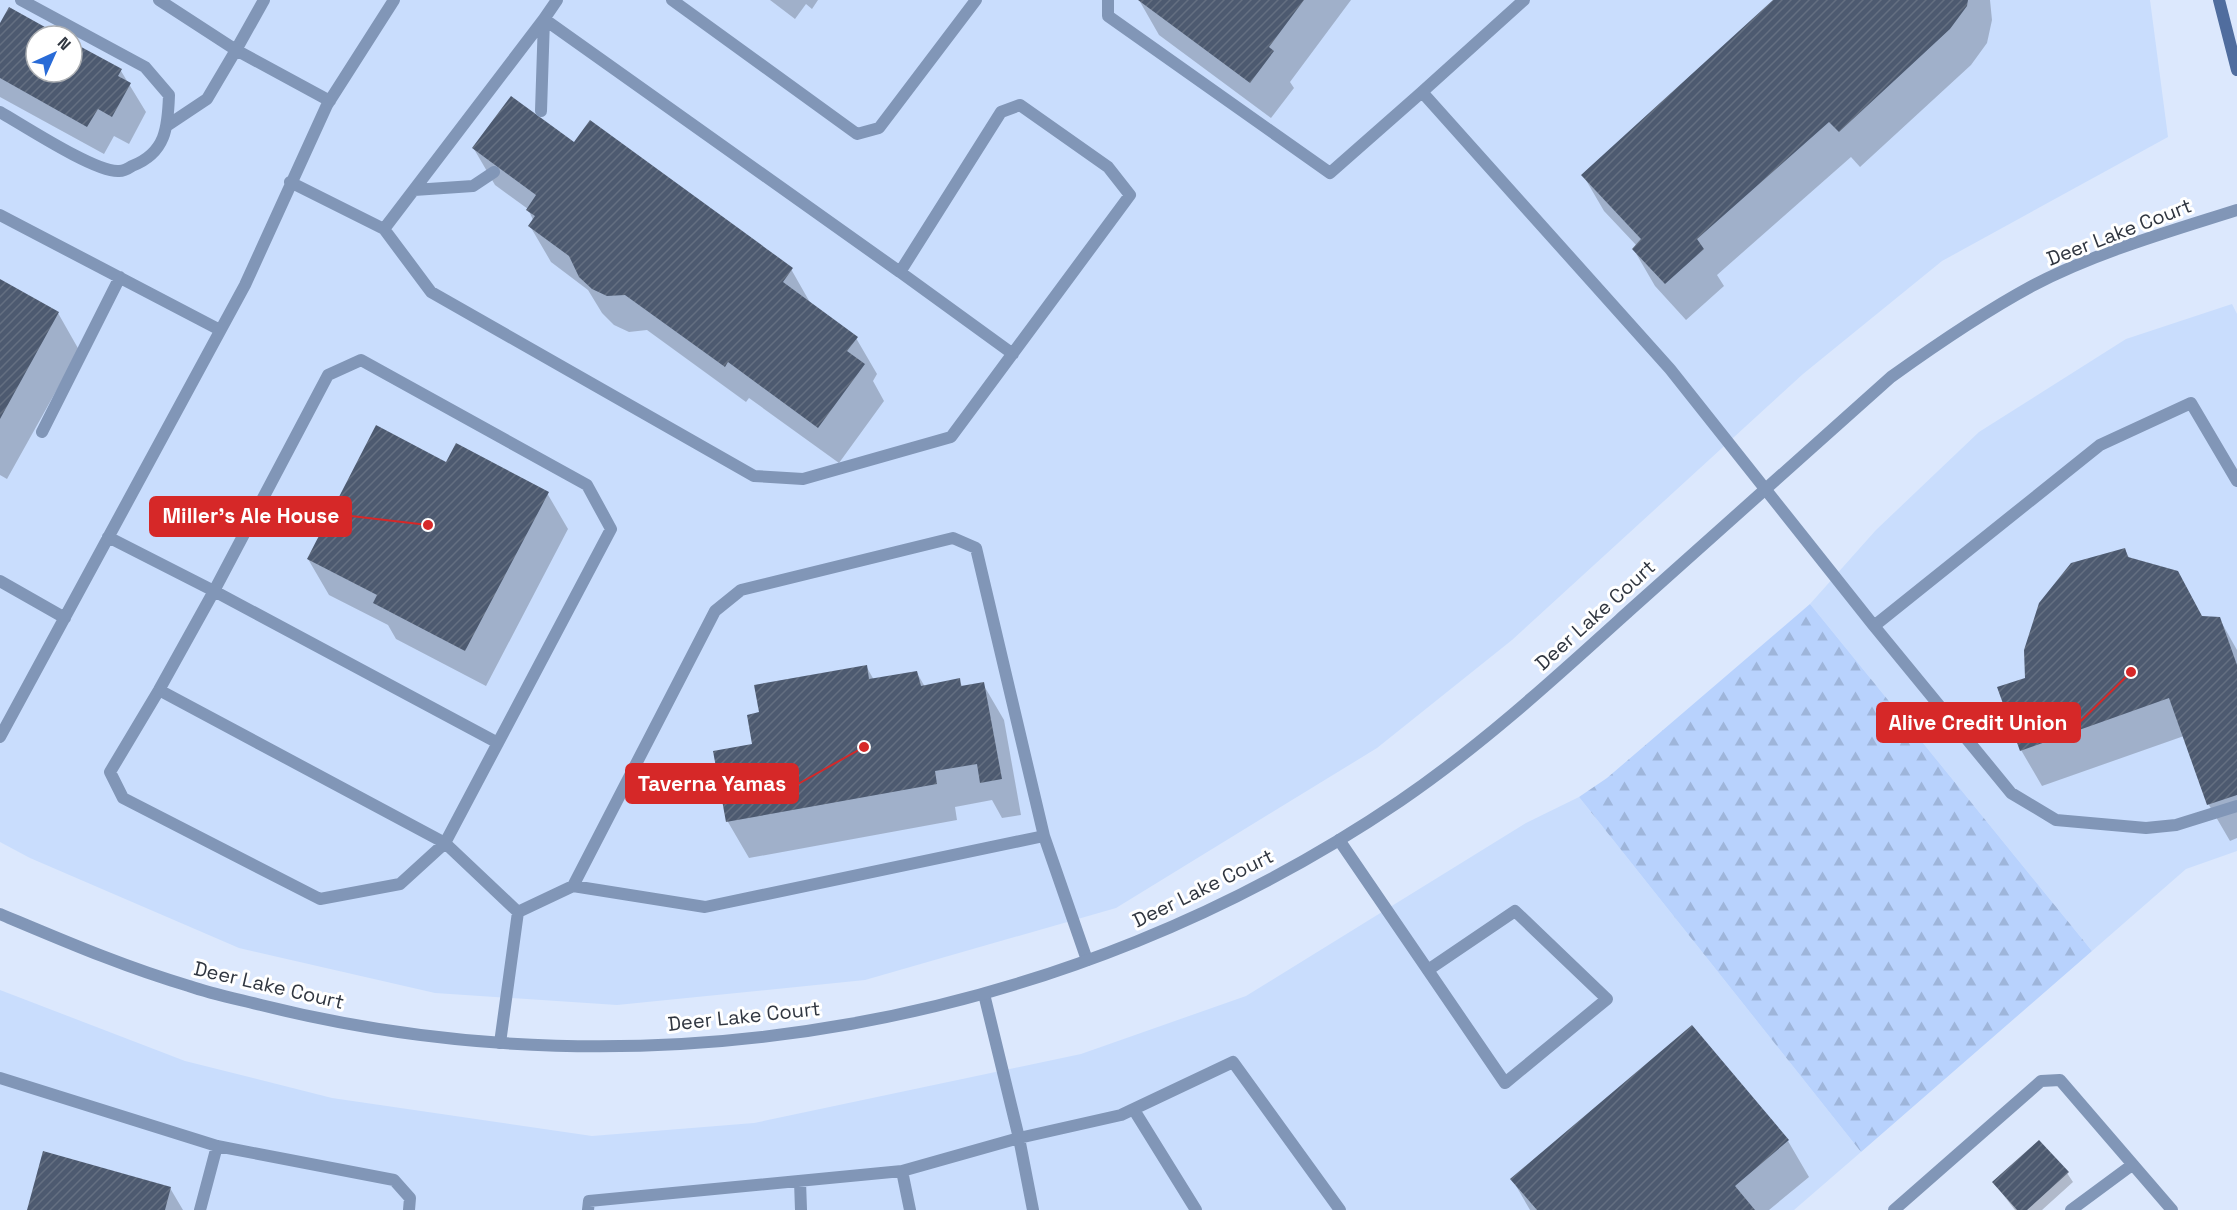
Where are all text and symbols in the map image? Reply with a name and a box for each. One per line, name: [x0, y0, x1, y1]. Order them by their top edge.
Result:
north arrow: [24, 24, 84, 84]
text: N: [53, 33, 75, 55]
street label: Deer Lake Court: [2043, 192, 2195, 272]
callout: Miller's Ale House: [150, 497, 351, 536]
text: Miller's Ale House: [163, 502, 339, 529]
street label: Deer Lake Court: [1529, 554, 1661, 676]
callout: Alive Credit Union: [1877, 703, 2080, 742]
text: Alive Credit Union: [1888, 709, 2068, 736]
callout: Taverna Yamas: [626, 764, 798, 803]
text: Taverna Yamas: [638, 770, 786, 797]
street label: Deer Lake Court: [1128, 843, 1278, 933]
street label: Deer Lake Court: [191, 955, 347, 1015]
street label: Deer Lake Court: [666, 995, 822, 1037]

